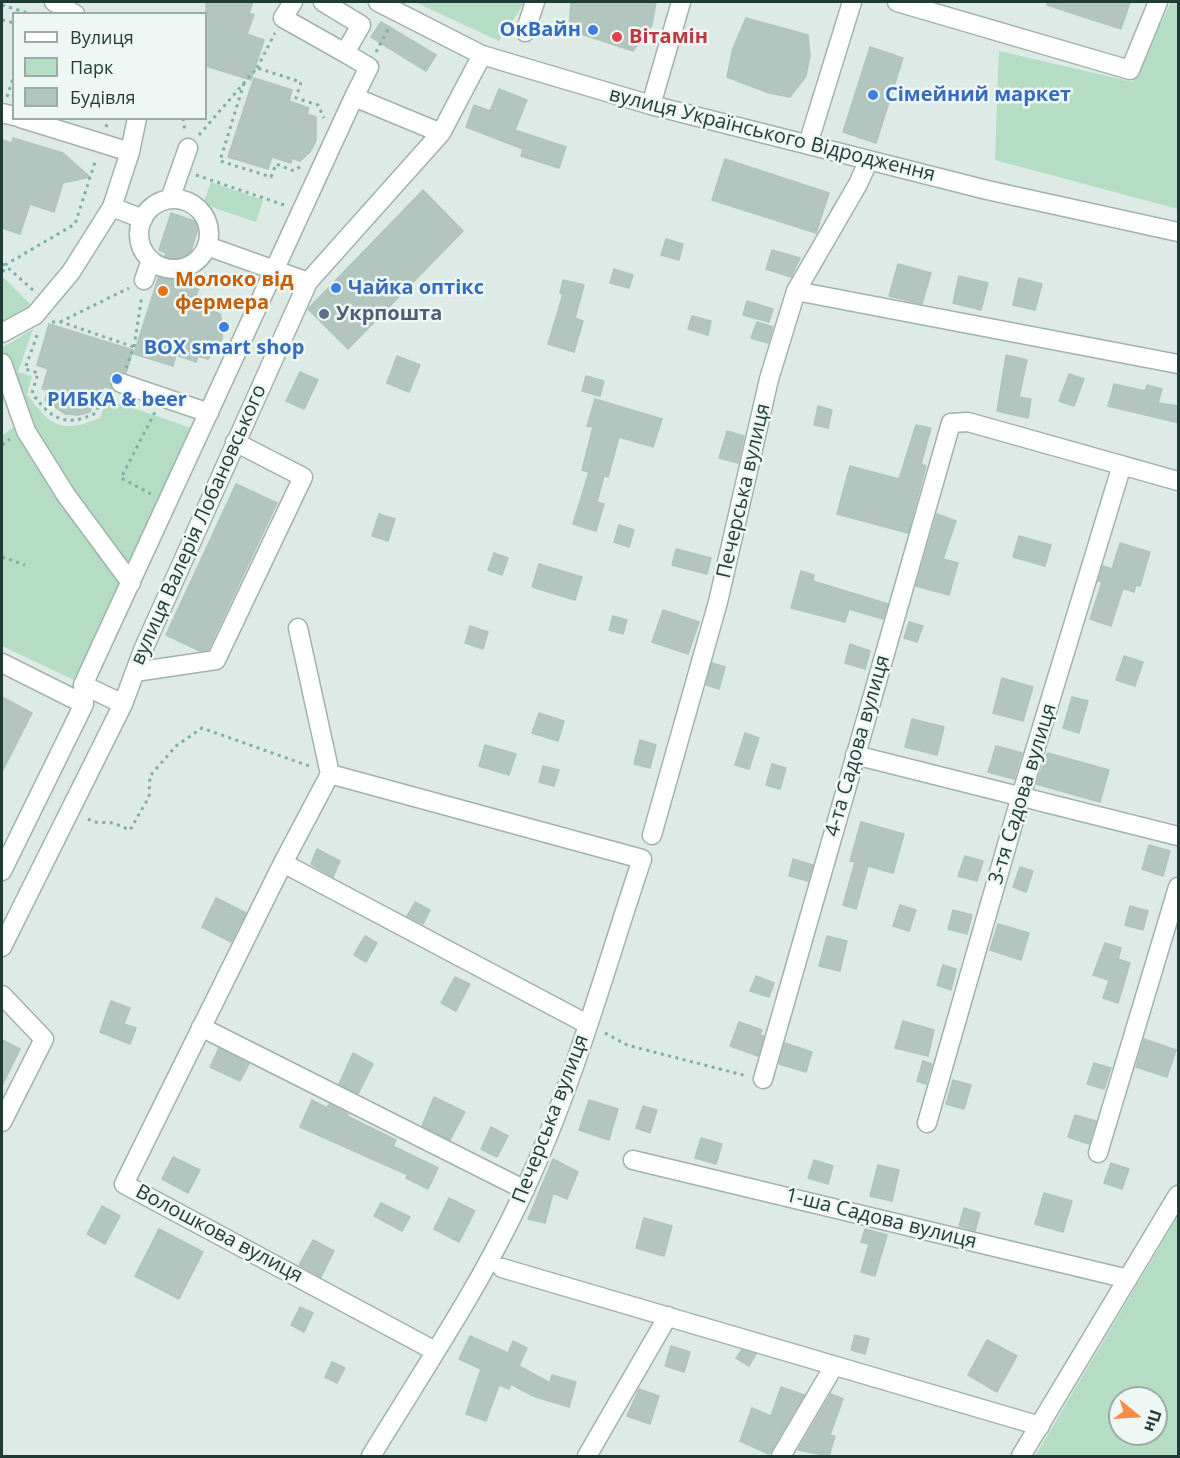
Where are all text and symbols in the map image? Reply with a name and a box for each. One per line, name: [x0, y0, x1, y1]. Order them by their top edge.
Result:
legend: [12, 12, 207, 120]
place label: ОкВайн: [500, 18, 581, 42]
marker: ОкВайн: [586, 23, 600, 37]
text: Вулиця: [70, 25, 134, 49]
place label: Вітамін: [629, 25, 708, 49]
marker: Вітамін: [610, 30, 624, 44]
text: Парк: [70, 55, 113, 79]
street label: вулиця Українського Відродження: [606, 83, 938, 187]
place label: Сімейний маркет: [885, 83, 1071, 107]
text: Будівля: [70, 85, 136, 109]
marker: Сімейний маркет: [866, 88, 880, 102]
place label: Молоко від фермера: [175, 268, 293, 315]
place label: Чайка оптікс: [348, 276, 484, 300]
marker: Чайка оптікс: [329, 281, 343, 295]
marker: Молоко від фермера: [156, 284, 170, 298]
place label: Укрпошта: [336, 302, 442, 326]
marker: Укрпошта: [317, 307, 331, 321]
marker: BOX smart shop: [217, 320, 231, 334]
place label: BOX smart shop: [144, 336, 304, 360]
marker: РИБКА & beer: [110, 372, 124, 386]
street label: вулиця Валерія Лобановського: [126, 381, 272, 669]
place label: РИБКА & beer: [47, 388, 187, 412]
street label: Печерська вулиця: [712, 401, 776, 581]
street label: 4-та Садова вулиця: [821, 652, 895, 840]
street label: 3-тя Садова вулиця: [984, 701, 1062, 887]
street label: Печерська вулиця: [508, 1031, 594, 1207]
street label: Волошкова вулиця: [131, 1180, 307, 1288]
street label: 1-ша Садова вулиця: [783, 1184, 979, 1254]
north arrow: [1108, 1386, 1168, 1446]
text: Пн: [1139, 1407, 1167, 1435]

